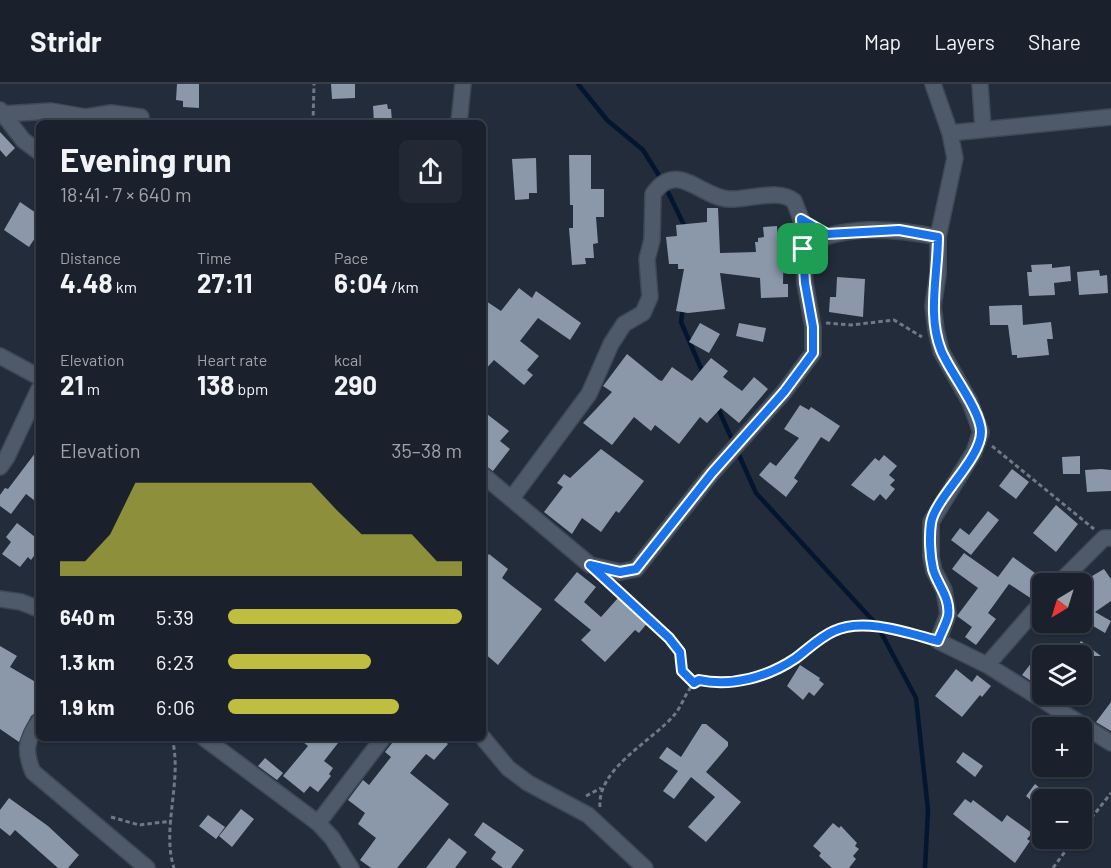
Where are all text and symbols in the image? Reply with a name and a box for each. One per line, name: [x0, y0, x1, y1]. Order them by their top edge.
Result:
text: Stridr: [30, 24, 102, 58]
text: Map: [864, 29, 901, 54]
text: Layers: [934, 29, 995, 54]
text: Share: [1028, 29, 1081, 54]
text: Evening run: [60, 139, 232, 179]
button: share: [399, 140, 462, 203]
text: 18:41 · 7 × 640 m: [60, 182, 192, 206]
pin: [777, 223, 828, 274]
icon: arrive: [786, 232, 819, 265]
text: Distance: [60, 248, 121, 267]
text: Time: [197, 248, 232, 267]
text: Pace: [334, 248, 368, 267]
text: 4.48: [60, 267, 113, 298]
text: 27:11: [197, 267, 253, 298]
text: 6:04: [334, 267, 388, 298]
text: km: [113, 277, 137, 296]
text: /km: [388, 277, 419, 296]
text: Elevation: [60, 350, 124, 369]
text: Heart rate: [197, 350, 267, 369]
text: kcal: [334, 350, 362, 369]
text: 21: [60, 369, 84, 400]
text: 138: [197, 369, 234, 400]
text: 290: [334, 369, 377, 400]
text: m: [84, 379, 100, 398]
text: bpm: [234, 379, 268, 398]
text: Elevation: [60, 438, 141, 462]
text: 35–38 m: [391, 438, 462, 462]
north arrow: [1032, 573, 1092, 633]
map controls: [1032, 573, 1092, 849]
text: 640 m: [60, 605, 115, 629]
text: 5:39: [156, 605, 194, 629]
button: layers: [1032, 645, 1092, 705]
text: 1.3 km: [60, 650, 115, 674]
text: 6:23: [156, 650, 194, 674]
text: 1.9 km: [60, 695, 114, 719]
text: 6:06: [156, 695, 195, 719]
button: +: [1032, 717, 1092, 777]
button: −: [1032, 789, 1092, 849]

